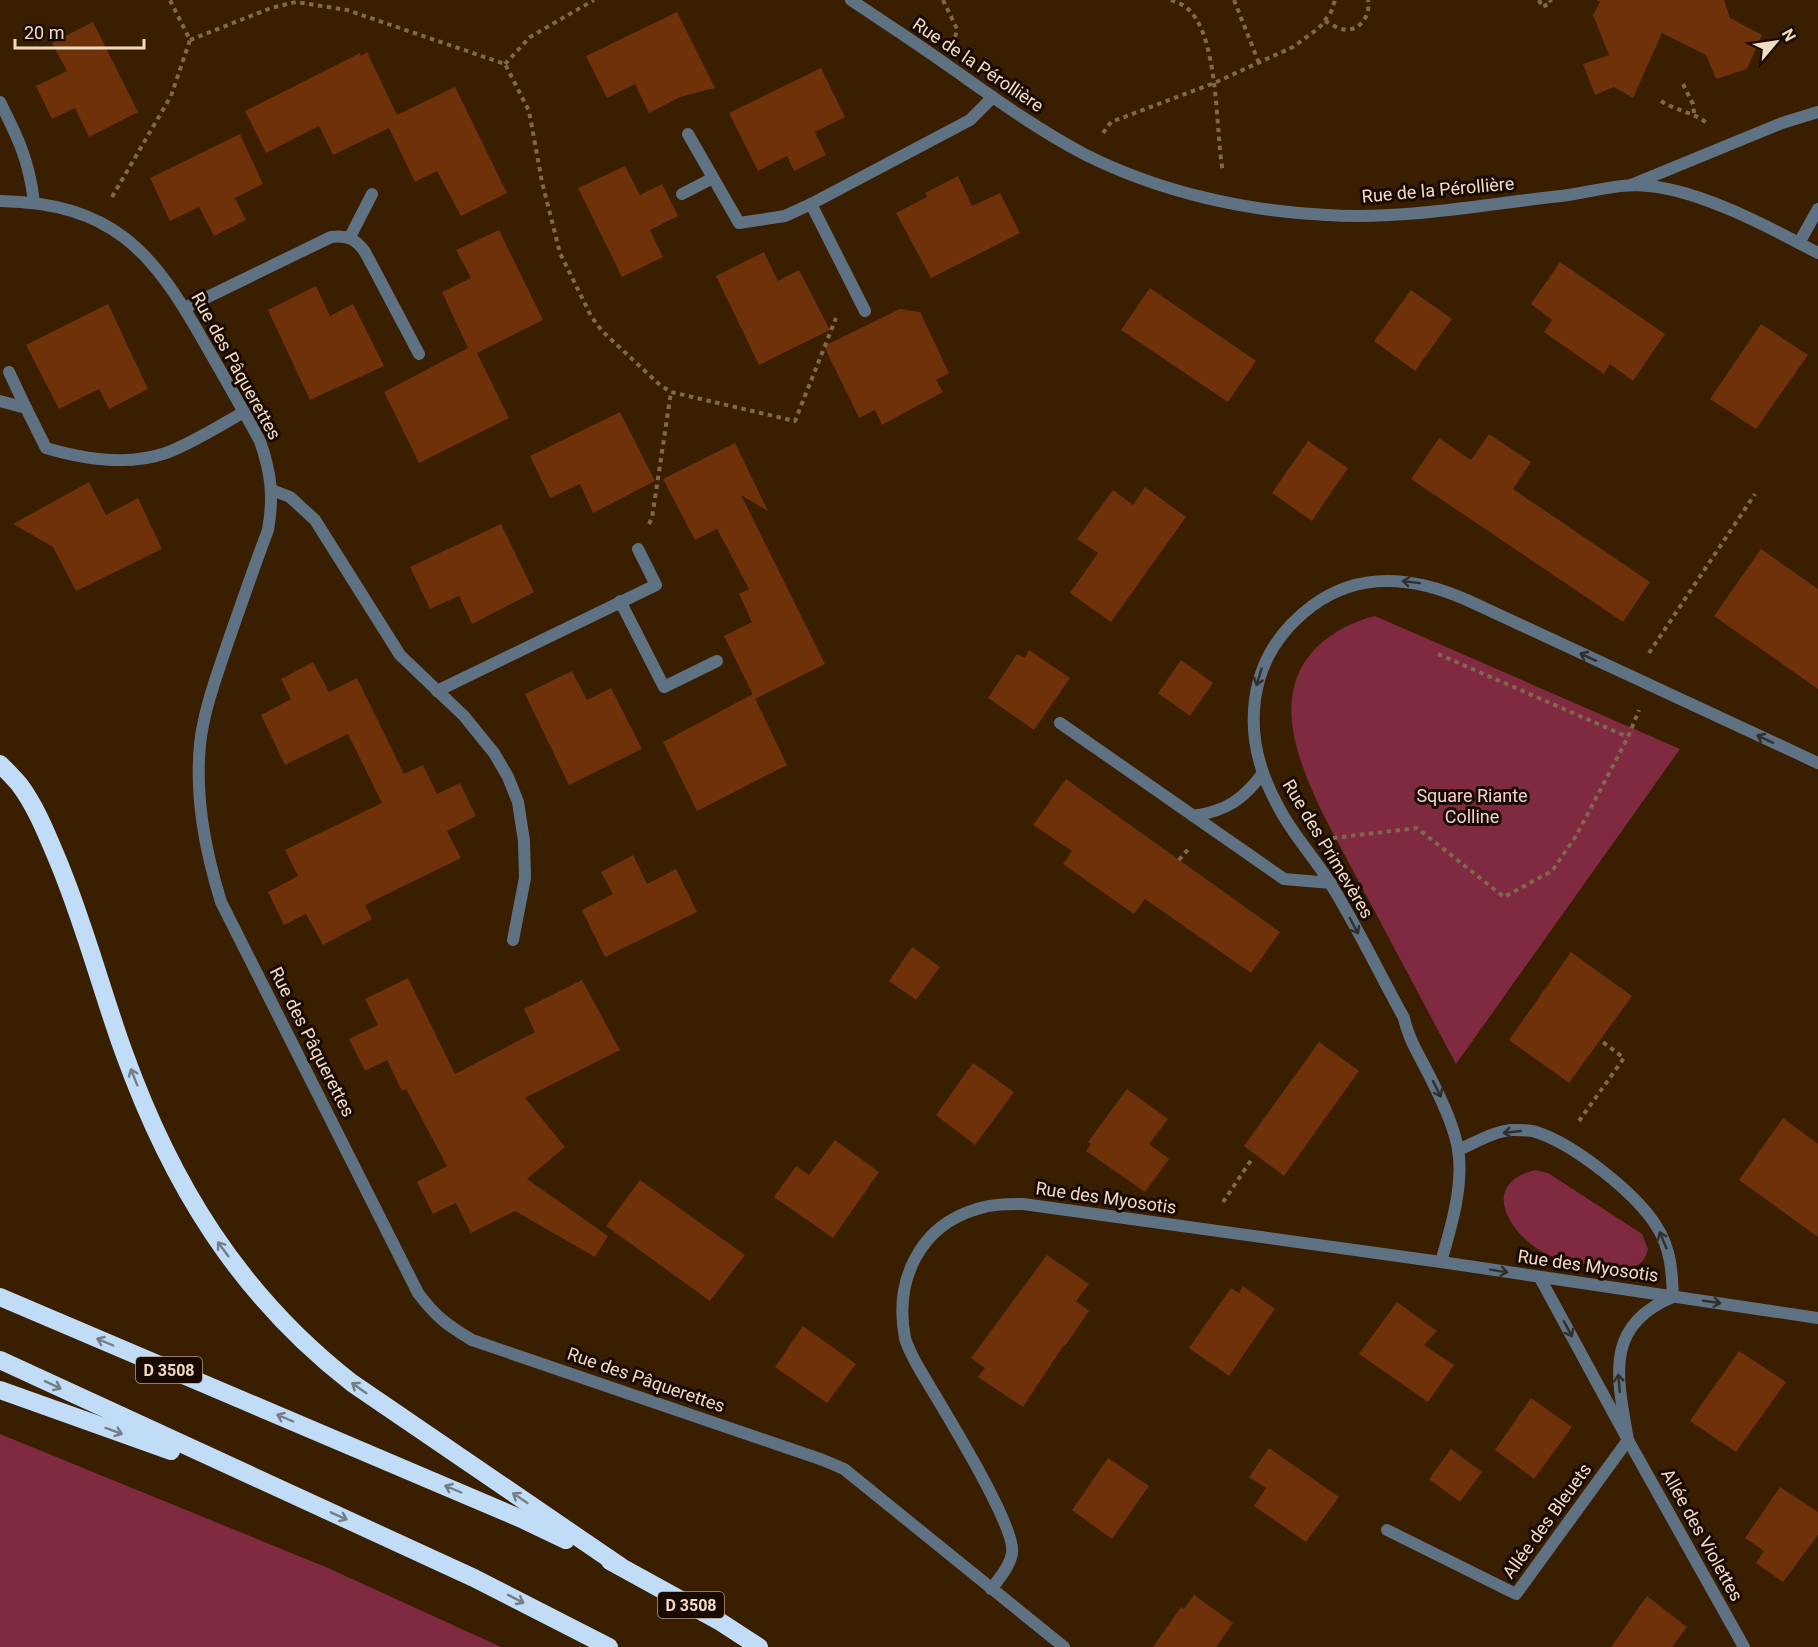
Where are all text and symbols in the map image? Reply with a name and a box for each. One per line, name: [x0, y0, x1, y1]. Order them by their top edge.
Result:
scale bar: [15, 12, 144, 50]
north arrow: [1746, 12, 1806, 72]
street label: Rue de la Pérollière: [909, 13, 1048, 116]
text: 20 m: [24, 22, 64, 43]
text: N: [1778, 25, 1800, 45]
street label: Rue de la Pérollière: [1361, 172, 1515, 207]
street label: Rue des Pâquerettes: [187, 288, 286, 443]
one-way arrow: [1402, 576, 1422, 587]
one-way arrow: [1579, 650, 1597, 661]
one-way arrow: [1253, 667, 1264, 686]
one-way arrow: [1756, 732, 1774, 744]
street label: Rue des Primevères: [1279, 775, 1378, 922]
park label: Square Riante Colline: [1416, 785, 1528, 827]
one-way arrow: [1348, 917, 1360, 934]
street label: Rue des Pâquerettes: [266, 963, 359, 1120]
one-way arrow: [127, 1068, 138, 1086]
one-way arrow: [1431, 1080, 1443, 1098]
one-way arrow: [1502, 1127, 1522, 1138]
street label: Rue des Myosotis: [1034, 1177, 1178, 1218]
one-way arrow: [1657, 1231, 1668, 1250]
one-way arrow: [217, 1242, 229, 1258]
street label: Rue des Myosotis: [1516, 1245, 1660, 1286]
one-way arrow: [1488, 1266, 1508, 1277]
one-way arrow: [1702, 1297, 1722, 1308]
one-way arrow: [1562, 1320, 1574, 1337]
one-way arrow: [96, 1336, 115, 1347]
street label: Rue des Pâquerettes: [565, 1343, 728, 1416]
road number: D 3508: [136, 1357, 202, 1383]
one-way arrow: [1613, 1373, 1624, 1393]
one-way arrow: [43, 1380, 61, 1392]
one-way arrow: [351, 1382, 367, 1394]
one-way arrow: [276, 1412, 294, 1423]
one-way arrow: [104, 1426, 123, 1437]
street label: Allée des Bleuets: [1498, 1459, 1595, 1582]
street label: Allée des Violettes: [1657, 1465, 1748, 1605]
one-way arrow: [444, 1483, 462, 1494]
one-way arrow: [512, 1492, 528, 1504]
one-way arrow: [330, 1512, 348, 1523]
road number: D 3508: [658, 1592, 724, 1618]
one-way arrow: [506, 1594, 524, 1605]

